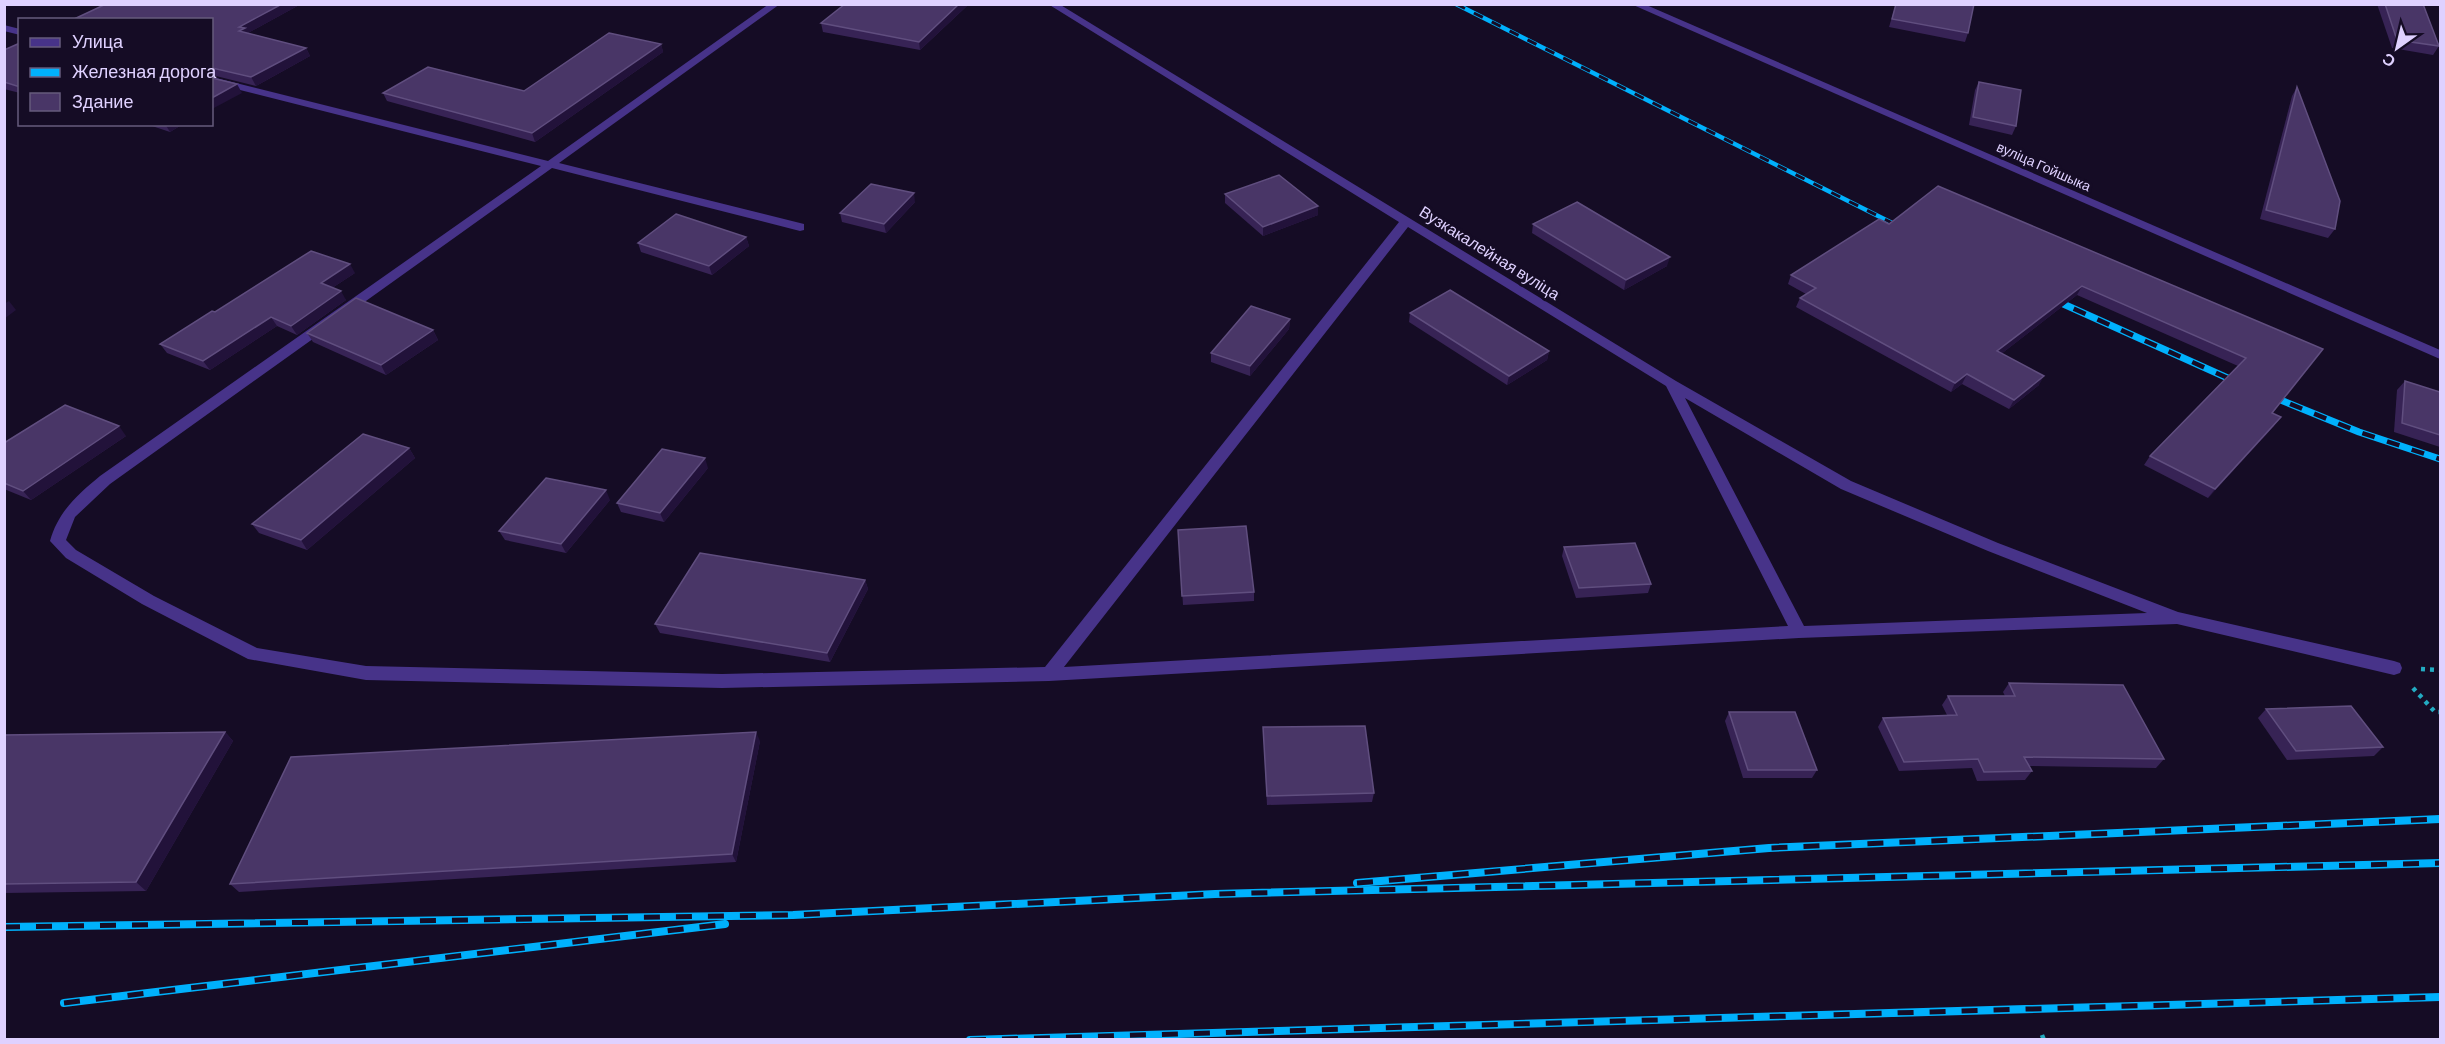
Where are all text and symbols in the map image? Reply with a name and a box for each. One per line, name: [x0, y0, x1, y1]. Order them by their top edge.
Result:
legend: [18, 18, 213, 126]
north arrow: [2367, 18, 2427, 78]
text: Улица: [72, 30, 124, 52]
text: С: [2378, 49, 2398, 72]
text: Железная дорога: [72, 60, 217, 82]
text: Здание: [72, 90, 133, 112]
street label: вуліца Гойшыка: [1994, 138, 2094, 194]
street label: Вузкакалейная вуліца: [1416, 201, 1564, 303]

